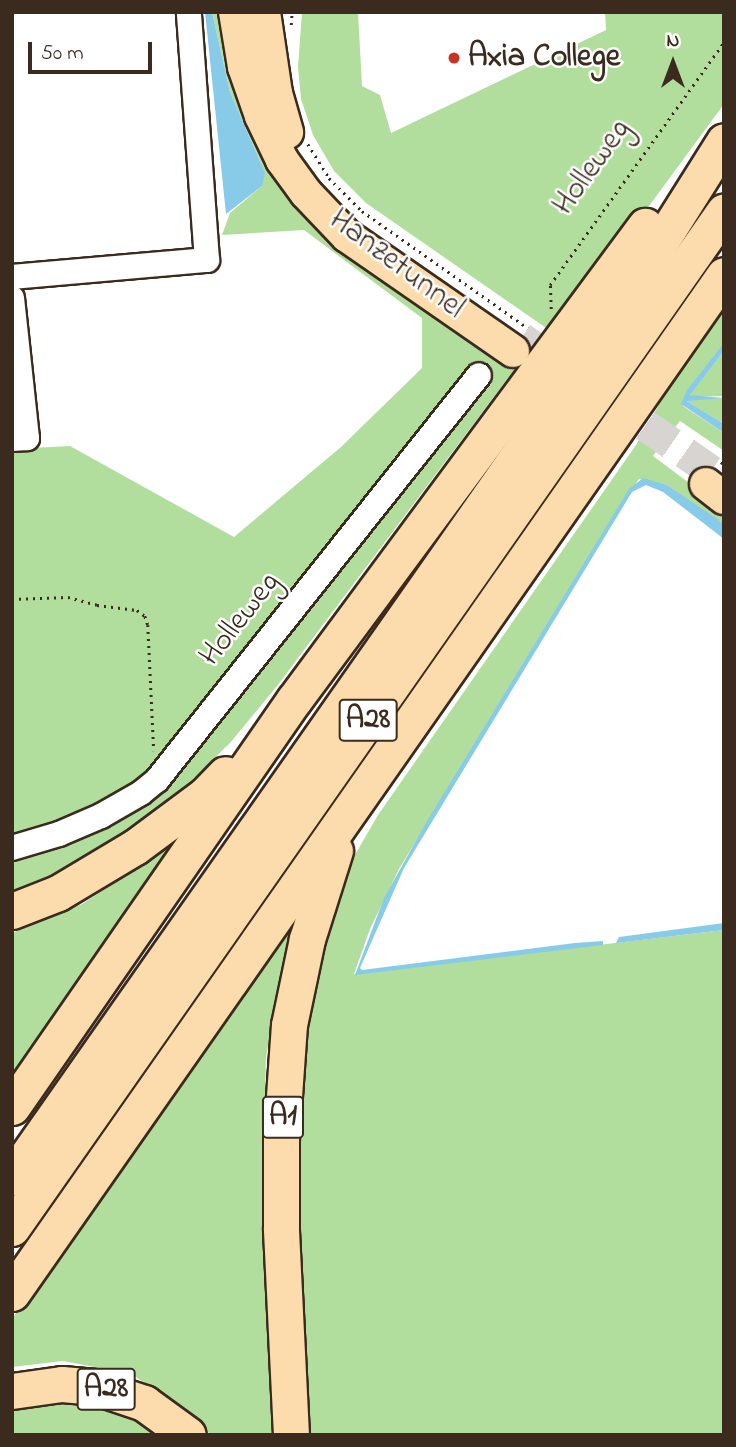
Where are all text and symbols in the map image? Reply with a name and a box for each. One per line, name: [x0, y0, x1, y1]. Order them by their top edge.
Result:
scale bar: [32, 28, 156, 72]
north arrow: [638, 28, 708, 98]
text: N: [667, 28, 679, 55]
text: 50 m: [41, 39, 84, 69]
place label: Axia College: [468, 39, 620, 77]
marker: Axia College: [446, 50, 462, 66]
street label: Holleweg: [545, 113, 641, 223]
street label: Hanzetunnel: [321, 202, 471, 328]
street label: Holleweg: [192, 565, 290, 675]
road number: A28: [338, 694, 398, 747]
road number: A1: [260, 1091, 306, 1144]
road number: A28: [76, 1362, 136, 1415]

